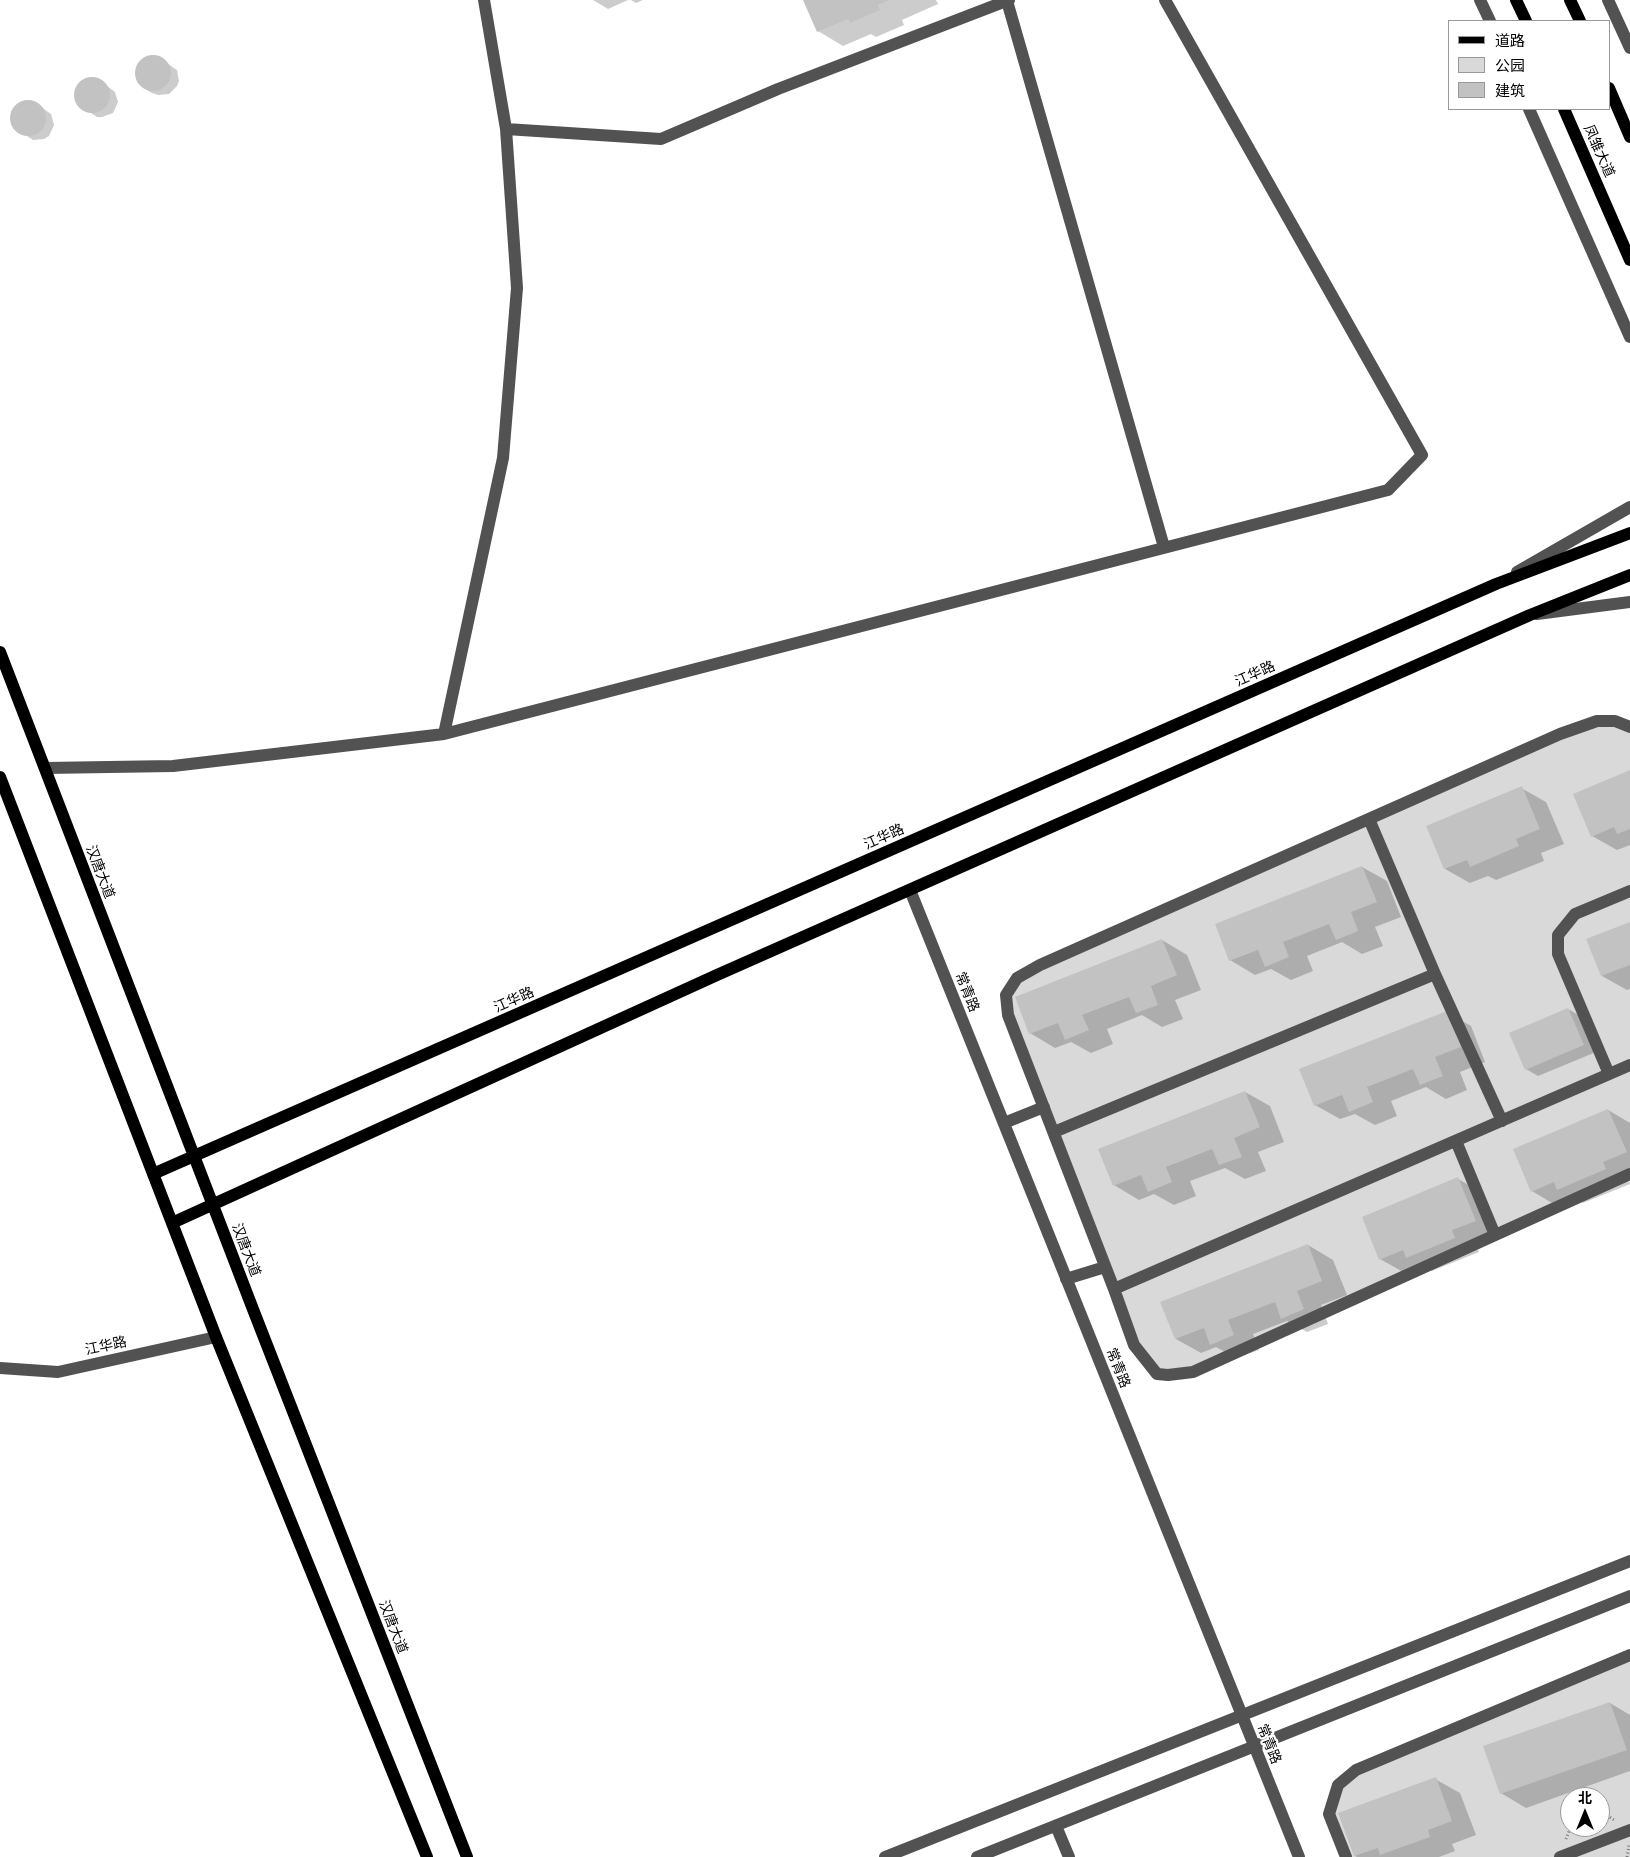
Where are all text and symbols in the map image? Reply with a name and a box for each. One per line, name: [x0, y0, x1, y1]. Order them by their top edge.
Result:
legend: [1448, 20, 1610, 110]
text: 道路: [1495, 32, 1525, 49]
text: 公园: [1495, 57, 1525, 74]
text: 建筑: [1495, 82, 1525, 99]
street label: 凤雏大道: [1580, 122, 1618, 180]
street label: 江华路: [1232, 658, 1278, 690]
street label: 江华路: [861, 821, 907, 853]
street label: 汉唐大道: [82, 843, 118, 901]
street label: 常青路: [951, 969, 983, 1015]
street label: 江华路: [491, 984, 537, 1016]
street label: 汉唐大道: [228, 1221, 264, 1279]
street label: 江华路: [84, 1333, 128, 1359]
street label: 常青路: [1102, 1345, 1134, 1391]
street label: 汉唐大道: [375, 1598, 411, 1656]
street label: 常青路: [1253, 1721, 1285, 1767]
north arrow: [1560, 1787, 1610, 1837]
text: 北: [1578, 1790, 1592, 1806]

